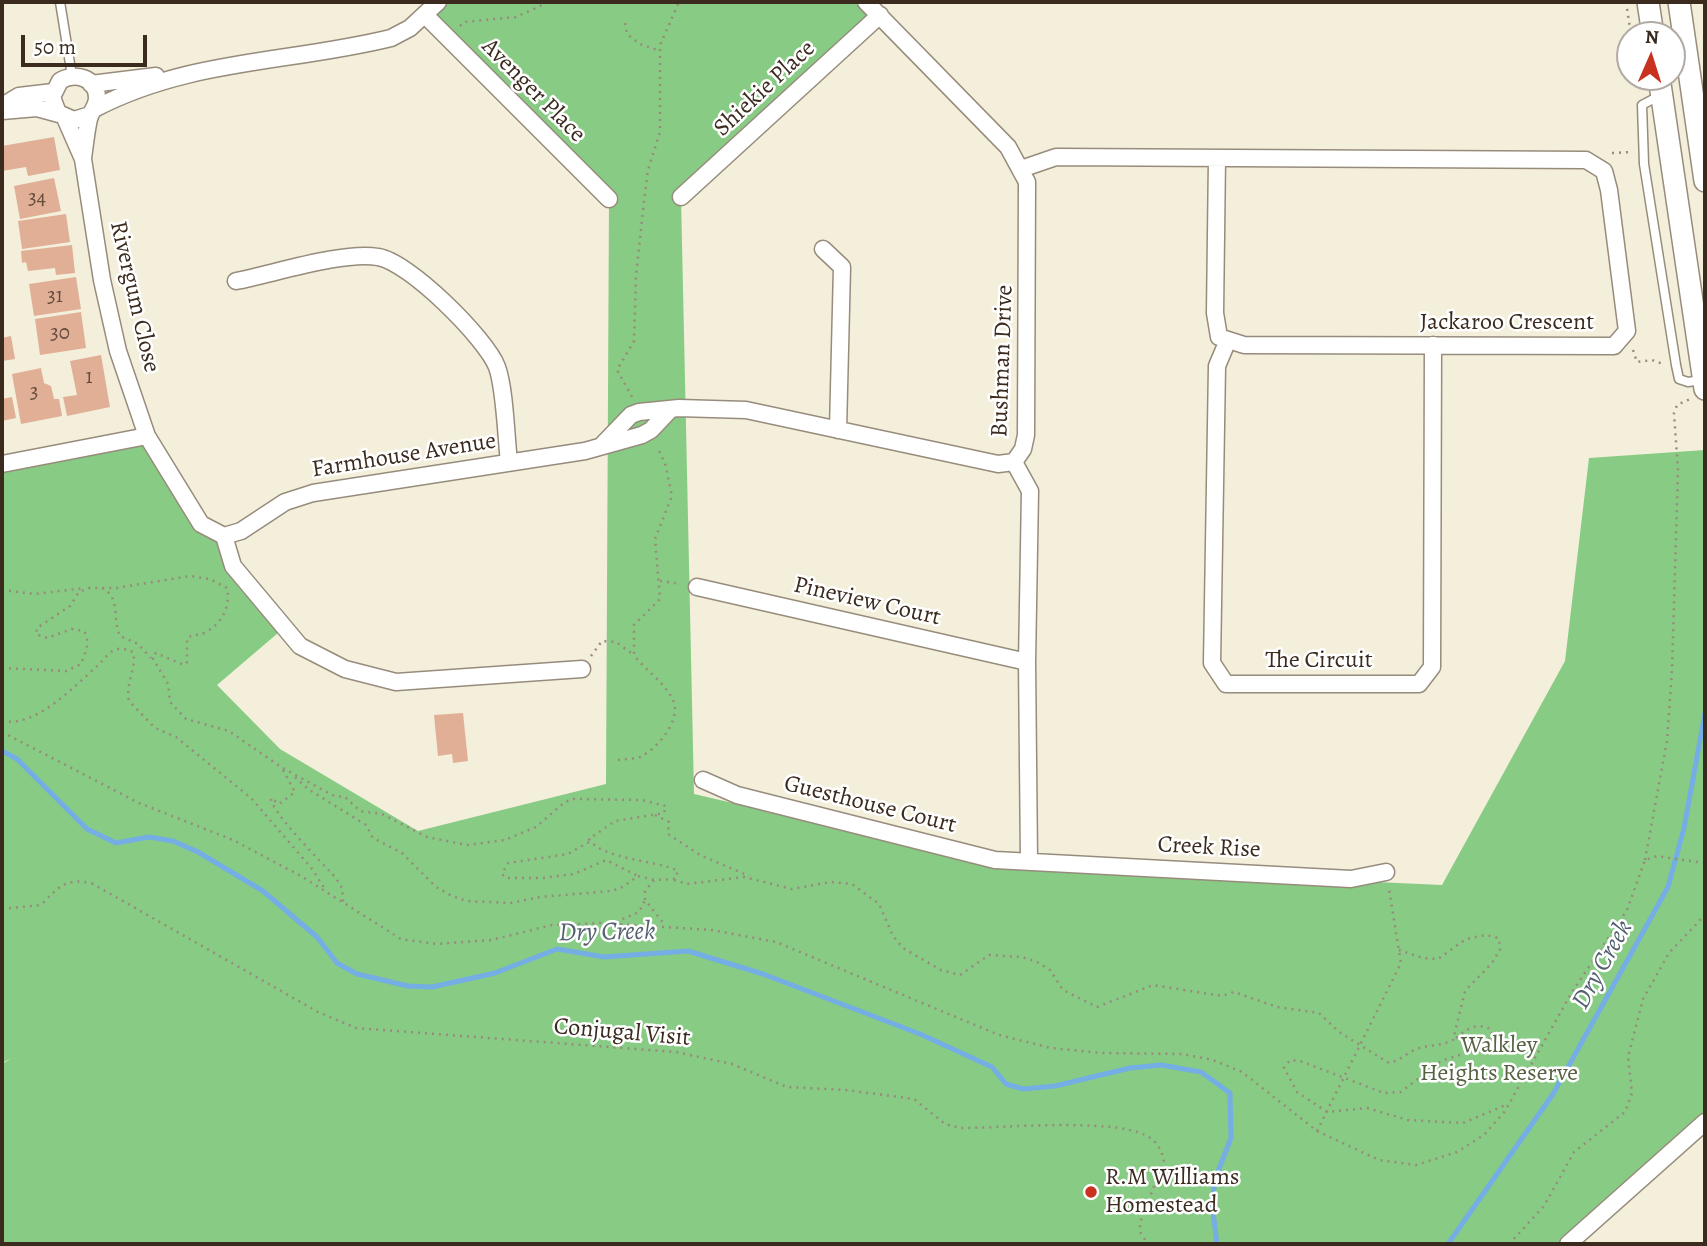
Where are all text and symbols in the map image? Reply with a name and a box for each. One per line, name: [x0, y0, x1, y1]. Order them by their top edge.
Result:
scale bar: [24, 21, 150, 65]
north arrow: [1616, 21, 1686, 91]
text: N: [1644, 24, 1660, 50]
text: 50 m: [34, 33, 76, 61]
street label: Avenger Place: [475, 33, 591, 149]
street label: Shiekie Place: [708, 35, 822, 143]
house number: 34: [28, 186, 46, 212]
street label: Rivergum Close: [103, 219, 165, 375]
house number: 31: [47, 284, 63, 310]
street label: Bushman Drive: [986, 284, 1020, 438]
street label: Jackaroo Crescent: [1420, 309, 1594, 337]
house number: 30: [50, 321, 70, 347]
house number: 1: [85, 365, 93, 391]
house number: 3: [30, 380, 38, 406]
street label: Farmhouse Avenue: [310, 427, 498, 485]
street label: Pineview Court: [791, 571, 943, 633]
street label: The Circuit: [1265, 647, 1373, 675]
street label: Guesthouse Court: [781, 770, 959, 840]
street label: Creek Rise: [1157, 831, 1261, 865]
water label: Dry Creek: [1566, 915, 1640, 1015]
water label: Dry Creek: [558, 917, 656, 949]
street label: Conjugal Visit: [553, 1013, 691, 1053]
park label: Walkley Heights Reserve: [1420, 1032, 1578, 1088]
place label: R.M Williams Homestead: [1105, 1164, 1240, 1220]
marker: R.M Williams Homestead: [1083, 1184, 1099, 1200]

